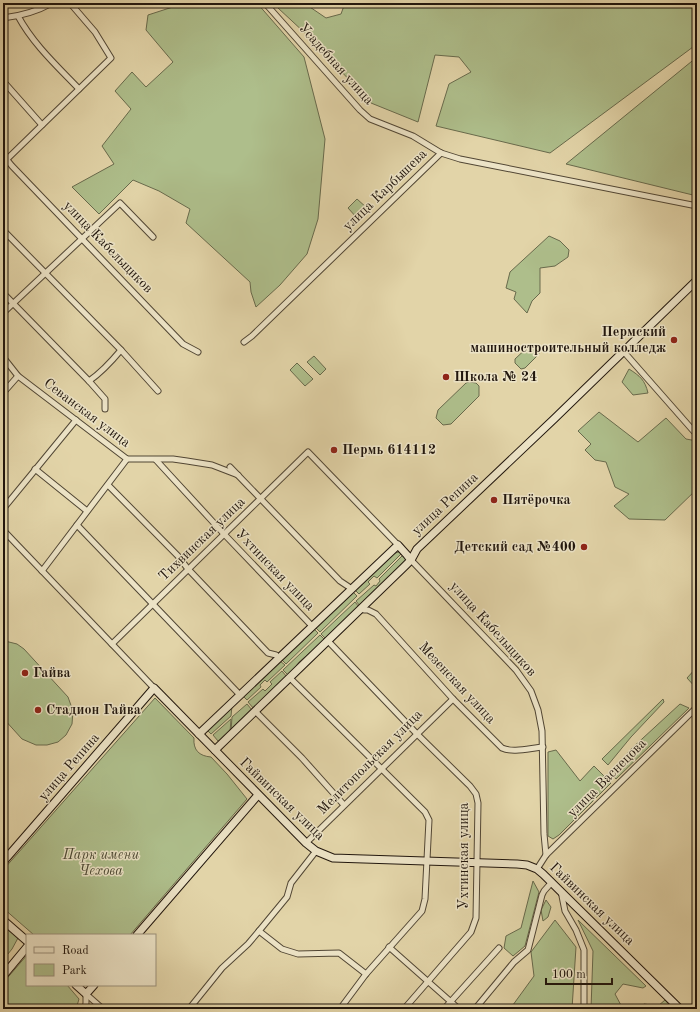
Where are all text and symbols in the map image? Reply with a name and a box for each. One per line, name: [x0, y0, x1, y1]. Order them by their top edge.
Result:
street label: Усадебная улица: [296, 21, 376, 107]
street label: улица Карбышева: [340, 147, 430, 233]
street label: улица Кабельщиков: [61, 198, 156, 296]
place label: Пермский машиностроительный колледж: [470, 325, 666, 355]
marker: Пермский машиностроительный колледж: [669, 335, 679, 345]
place label: Школа № 24: [454, 370, 537, 384]
marker: Школа № 24: [441, 372, 451, 382]
street label: Севанская улица: [41, 376, 133, 450]
place label: Пермь 614112: [342, 443, 436, 457]
marker: Пермь 614112: [329, 445, 339, 455]
street label: улица Репина: [409, 470, 481, 538]
place label: Пятёрочка: [502, 493, 571, 507]
street label: Тихвинская улица: [156, 494, 248, 584]
marker: Пятёрочка: [489, 495, 499, 505]
street label: Ухтинская улица: [233, 527, 317, 613]
place label: Детский сад №400: [454, 540, 576, 554]
marker: Детский сад №400: [579, 542, 589, 552]
street label: улица Кабельщиков: [447, 579, 539, 679]
street label: Мезенская улица: [416, 640, 498, 726]
place label: Гайва: [33, 666, 71, 680]
marker: Гайва: [20, 668, 30, 678]
place label: Стадион Гайва: [46, 703, 141, 717]
marker: Стадион Гайва: [33, 705, 43, 715]
street label: Мелитопольская улица: [315, 707, 425, 817]
street label: улица Репина: [36, 730, 102, 804]
street label: улица Васнецова: [565, 736, 649, 820]
street label: Гайвинская улица: [237, 755, 327, 843]
street label: Ухтинская улица: [457, 802, 471, 909]
park label: Парк имени Чехова: [62, 848, 139, 878]
street label: Гайвинская улица: [547, 860, 637, 948]
legend: [26, 934, 156, 986]
text: Road: [62, 945, 89, 957]
scale bar: [546, 960, 612, 986]
text: Park: [62, 965, 87, 977]
text: 100 m: [552, 969, 586, 981]

